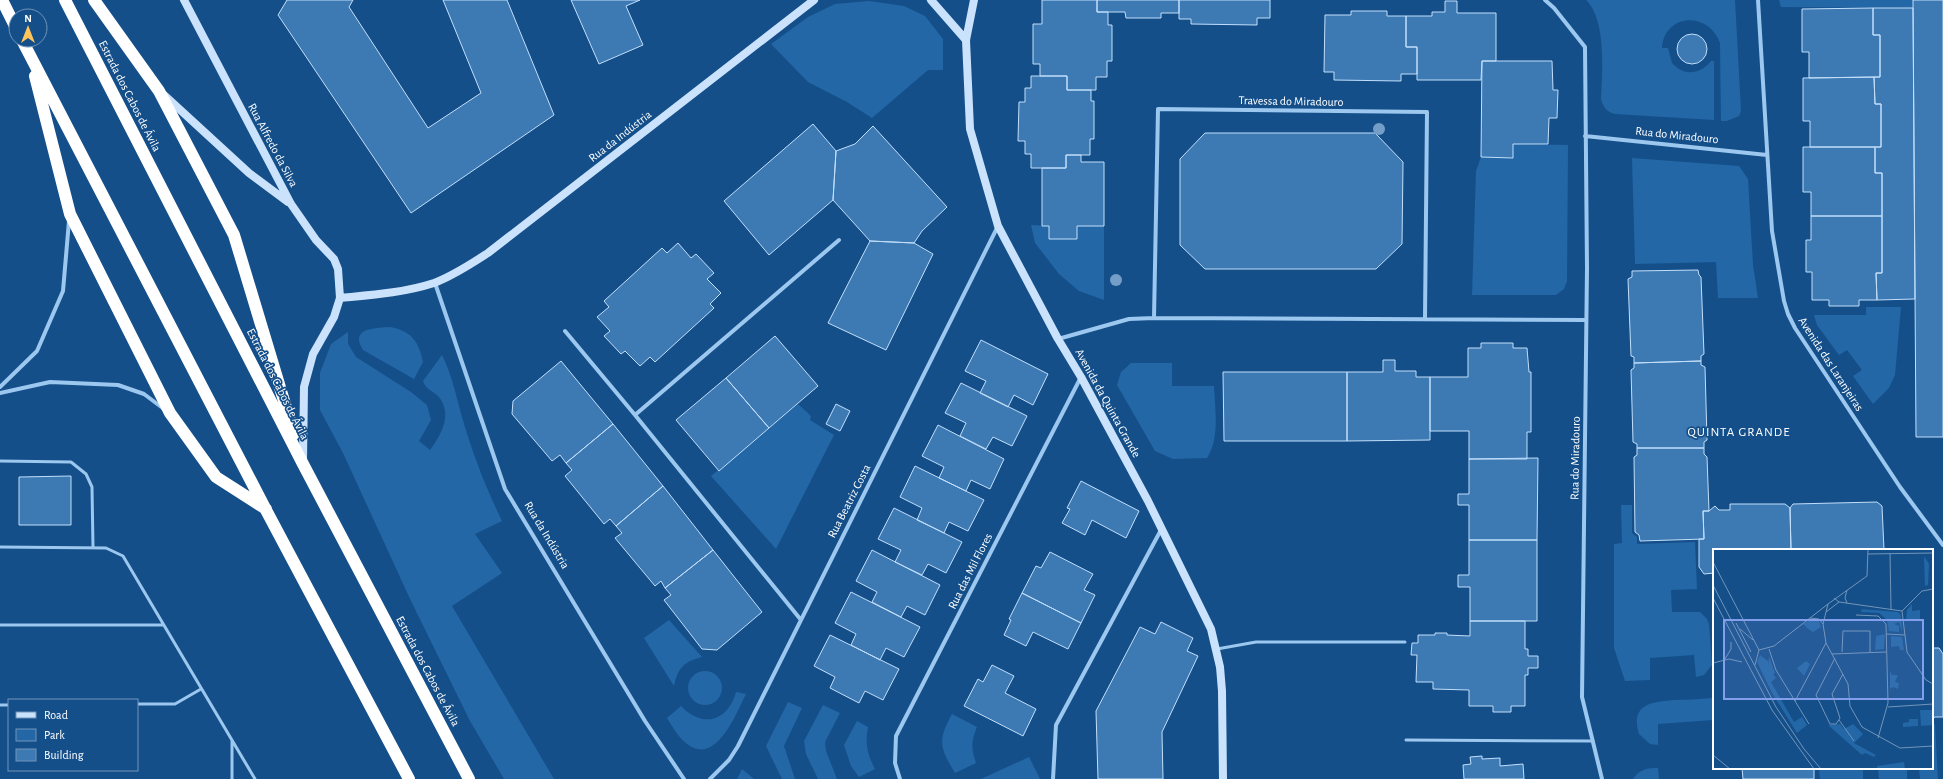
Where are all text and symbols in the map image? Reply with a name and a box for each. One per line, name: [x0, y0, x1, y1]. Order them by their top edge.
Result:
north arrow: [8, 8, 48, 48]
text: N: [24, 13, 32, 24]
street label: Estrada dos Cabos de Ávila: [97, 38, 164, 154]
street label: Travessa do Miradouro: [1239, 94, 1344, 108]
street label: Rua Alfredo da Silva: [246, 101, 300, 189]
street label: Rua da Indústria: [586, 108, 654, 164]
street label: Rua do Miradouro: [1635, 125, 1719, 145]
street label: Avenida das Laranjeiras: [1795, 315, 1866, 414]
street label: Estrada dos Cabos de Ávila: [245, 326, 312, 442]
street label: Avenida da Quinta Grande: [1072, 347, 1143, 460]
street label: Rua do Miradouro: [1568, 416, 1582, 500]
district label: QUINTA GRANDE: [1687, 426, 1791, 439]
street label: Rua Beatriz Costa: [825, 462, 873, 540]
street label: Rua da Indústria: [522, 499, 572, 571]
street label: Rua das Mil Flores: [946, 531, 994, 611]
inset map: [1713, 549, 1933, 769]
street label: Estrada dos Cabos de Ávila: [394, 613, 463, 728]
legend: [8, 699, 138, 771]
text: Road: [44, 709, 68, 721]
text: Park: [44, 729, 65, 741]
text: Building: [44, 749, 84, 761]

